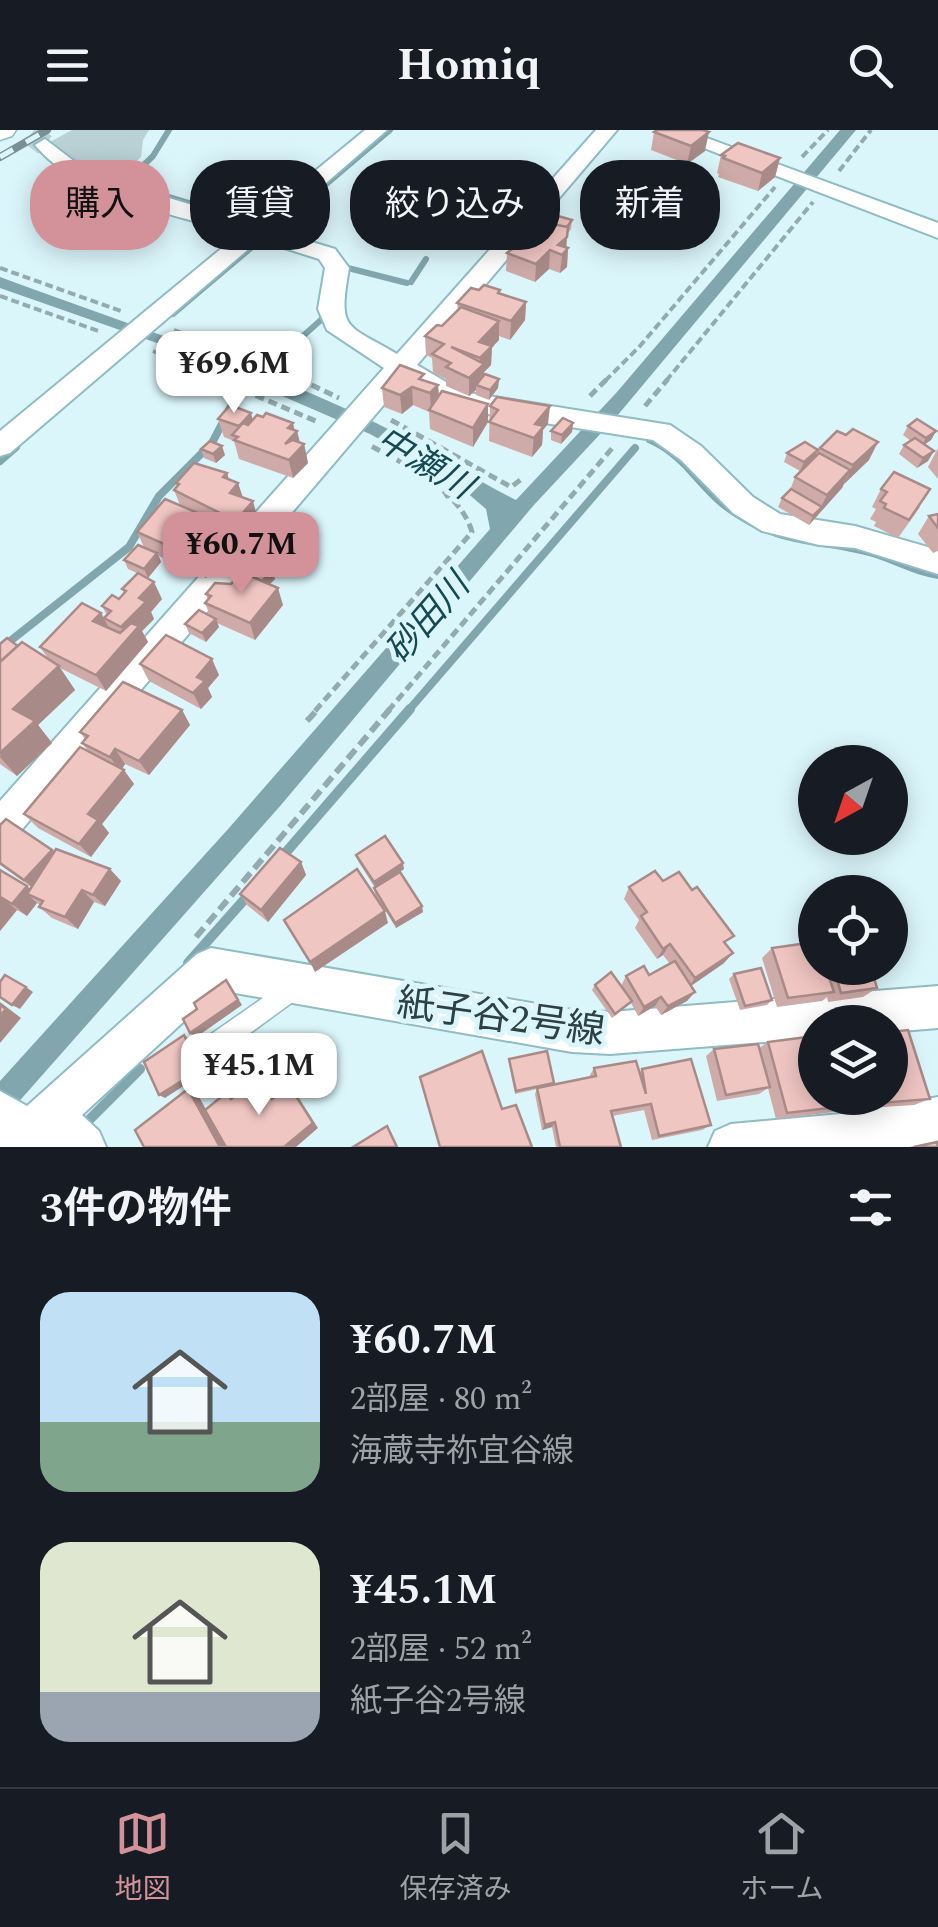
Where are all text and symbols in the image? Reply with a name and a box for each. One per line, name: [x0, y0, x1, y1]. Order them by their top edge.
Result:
text: Homiq: [397, 31, 541, 100]
icon: menu: [40, 38, 95, 93]
icon: search: [843, 38, 898, 93]
chip: 購入: [30, 160, 170, 250]
chip: 賃貸: [190, 160, 330, 250]
chip: 絞り込み: [350, 160, 560, 250]
chip: 新着: [580, 160, 720, 250]
pin: ¥69.6M: [153, 331, 315, 416]
text: ¥69.6M: [178, 339, 290, 388]
water label: 中瀬川: [366, 414, 486, 515]
pin: ¥60.7M: [160, 512, 322, 597]
text: ¥60.7M: [185, 520, 297, 569]
water label: 砂田川: [374, 559, 485, 676]
north arrow: [798, 745, 908, 855]
map controls: [798, 745, 908, 1115]
button: locate: [798, 875, 908, 985]
street label: 紙子谷2号線: [393, 975, 608, 1061]
button: layers: [798, 1005, 908, 1115]
pin: ¥45.1M: [178, 1033, 340, 1118]
text: ¥45.1M: [203, 1041, 315, 1090]
text: 3件の物件: [40, 1178, 232, 1241]
icon: filters: [843, 1180, 898, 1235]
text: ¥60.7M: [350, 1309, 497, 1372]
icon: home: [120, 1332, 240, 1452]
text: 2部屋 · 80 m²: [350, 1375, 532, 1424]
text: 海蔵寺祢宜谷線: [350, 1427, 574, 1476]
text: ¥45.1M: [350, 1559, 497, 1622]
icon: home: [120, 1582, 240, 1702]
text: 2部屋 · 52 m²: [350, 1625, 532, 1674]
text: 紙子谷2号線: [350, 1677, 526, 1726]
tab: 地図: [114, 1806, 170, 1911]
tab: 保存済み: [399, 1806, 511, 1911]
tab: ホーム: [740, 1806, 824, 1911]

